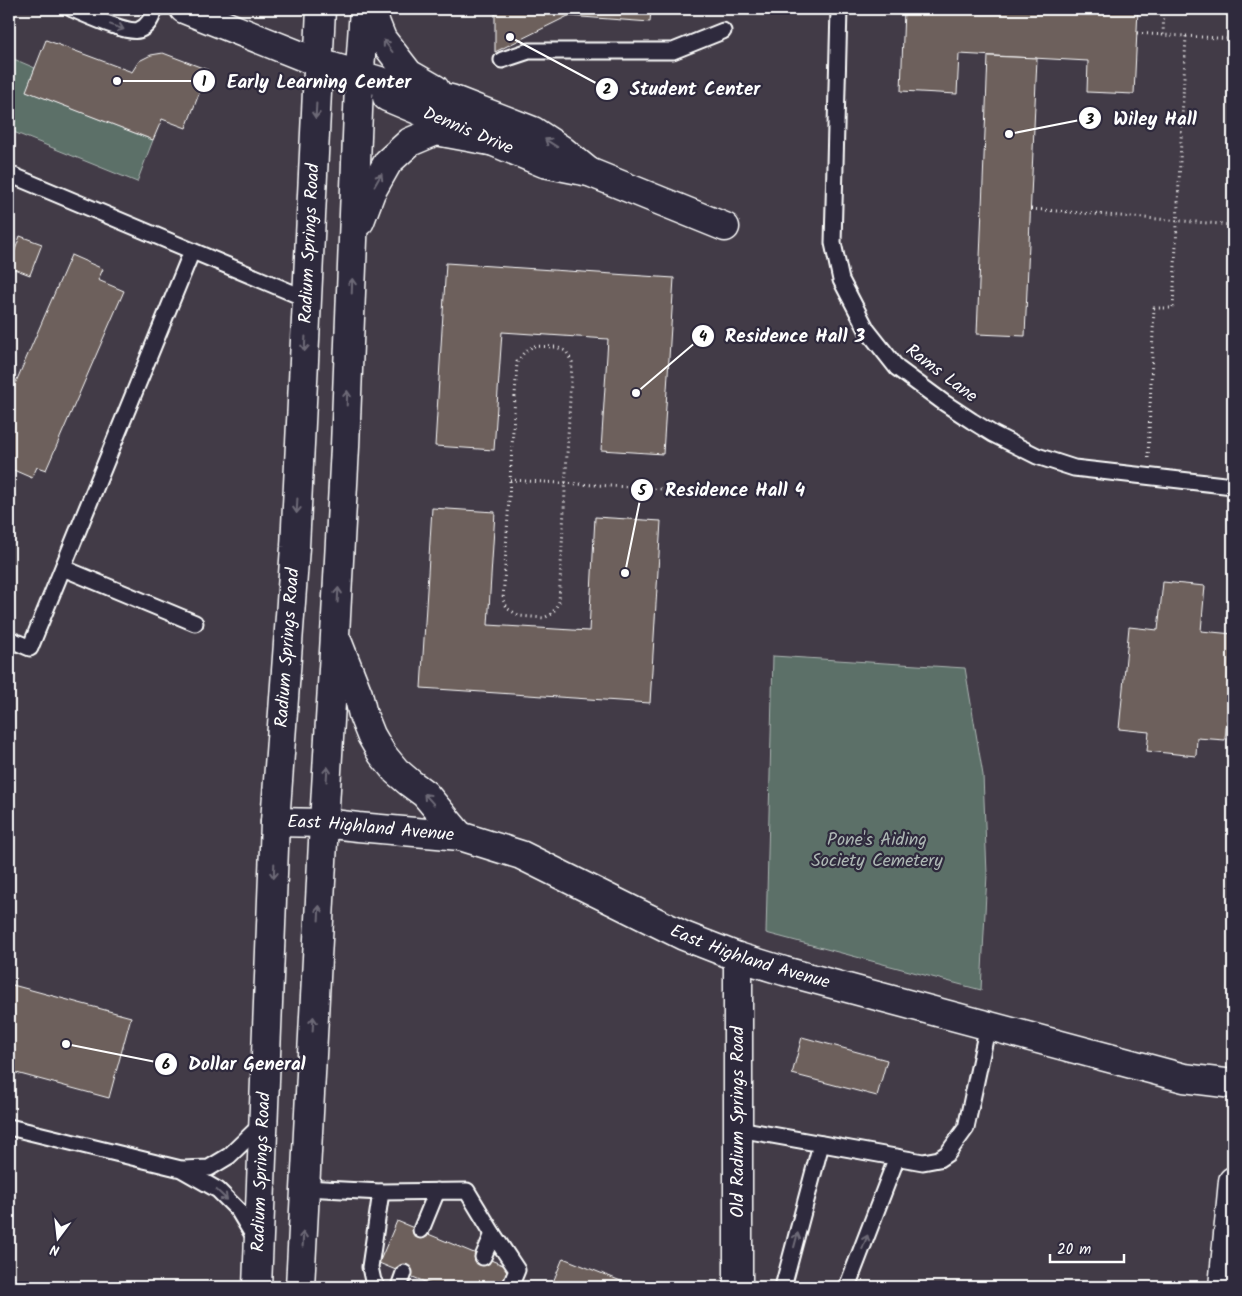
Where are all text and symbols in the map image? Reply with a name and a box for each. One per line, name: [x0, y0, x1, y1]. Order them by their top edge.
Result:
one-way arrow: [109, 22, 125, 32]
one-way arrow: [383, 39, 393, 53]
callout: Early Learning Center: [192, 64, 421, 98]
text: Early Learning Center: [227, 68, 412, 98]
text: 1: [202, 70, 207, 94]
callout: Student Center: [594, 72, 770, 106]
text: Student Center: [630, 75, 761, 105]
text: 2: [603, 78, 612, 102]
street label: Dennis Drive: [418, 99, 518, 163]
callout: Wiley Hall: [1078, 101, 1206, 135]
one-way arrow: [312, 103, 321, 119]
text: Wiley Hall: [1113, 105, 1198, 135]
text: 3: [1085, 108, 1094, 132]
one-way arrow: [544, 137, 558, 147]
street label: Radium Springs Road: [291, 162, 328, 324]
one-way arrow: [373, 174, 383, 188]
one-way arrow: [347, 278, 356, 294]
callout: Residence Hall 3: [690, 319, 876, 353]
text: Residence Hall 3: [725, 322, 865, 352]
text: 4: [699, 325, 707, 349]
one-way arrow: [300, 335, 309, 351]
street label: Rams Lane: [899, 337, 983, 411]
one-way arrow: [343, 391, 352, 407]
callout: Residence Hall 4: [629, 473, 815, 507]
text: Residence Hall 4: [665, 476, 806, 506]
text: 5: [637, 479, 647, 503]
one-way arrow: [292, 498, 301, 514]
street label: Radium Springs Road: [267, 566, 308, 729]
one-way arrow: [333, 587, 342, 603]
one-way arrow: [322, 767, 331, 783]
one-way arrow: [423, 792, 434, 805]
street label: East Highland Avenue: [287, 808, 455, 850]
park label: Pone's Aiding Society Cemetery: [811, 826, 943, 876]
one-way arrow: [269, 863, 278, 879]
one-way arrow: [314, 906, 324, 922]
street label: East Highland Avenue: [665, 917, 833, 997]
one-way arrow: [309, 1016, 318, 1032]
street label: Old Radium Springs Road: [724, 1025, 753, 1218]
callout: Dollar General: [153, 1047, 315, 1081]
text: Dollar General: [188, 1050, 307, 1080]
text: 6: [162, 1053, 170, 1077]
street label: Radium Springs Road: [244, 1091, 279, 1253]
one-way arrow: [216, 1189, 229, 1200]
north arrow: [32, 1214, 82, 1264]
one-way arrow: [298, 1231, 307, 1247]
scale bar: [1050, 1231, 1123, 1263]
one-way arrow: [792, 1233, 801, 1249]
one-way arrow: [861, 1235, 870, 1250]
text: N: [48, 1238, 62, 1261]
text: 20 m: [1057, 1238, 1091, 1262]

